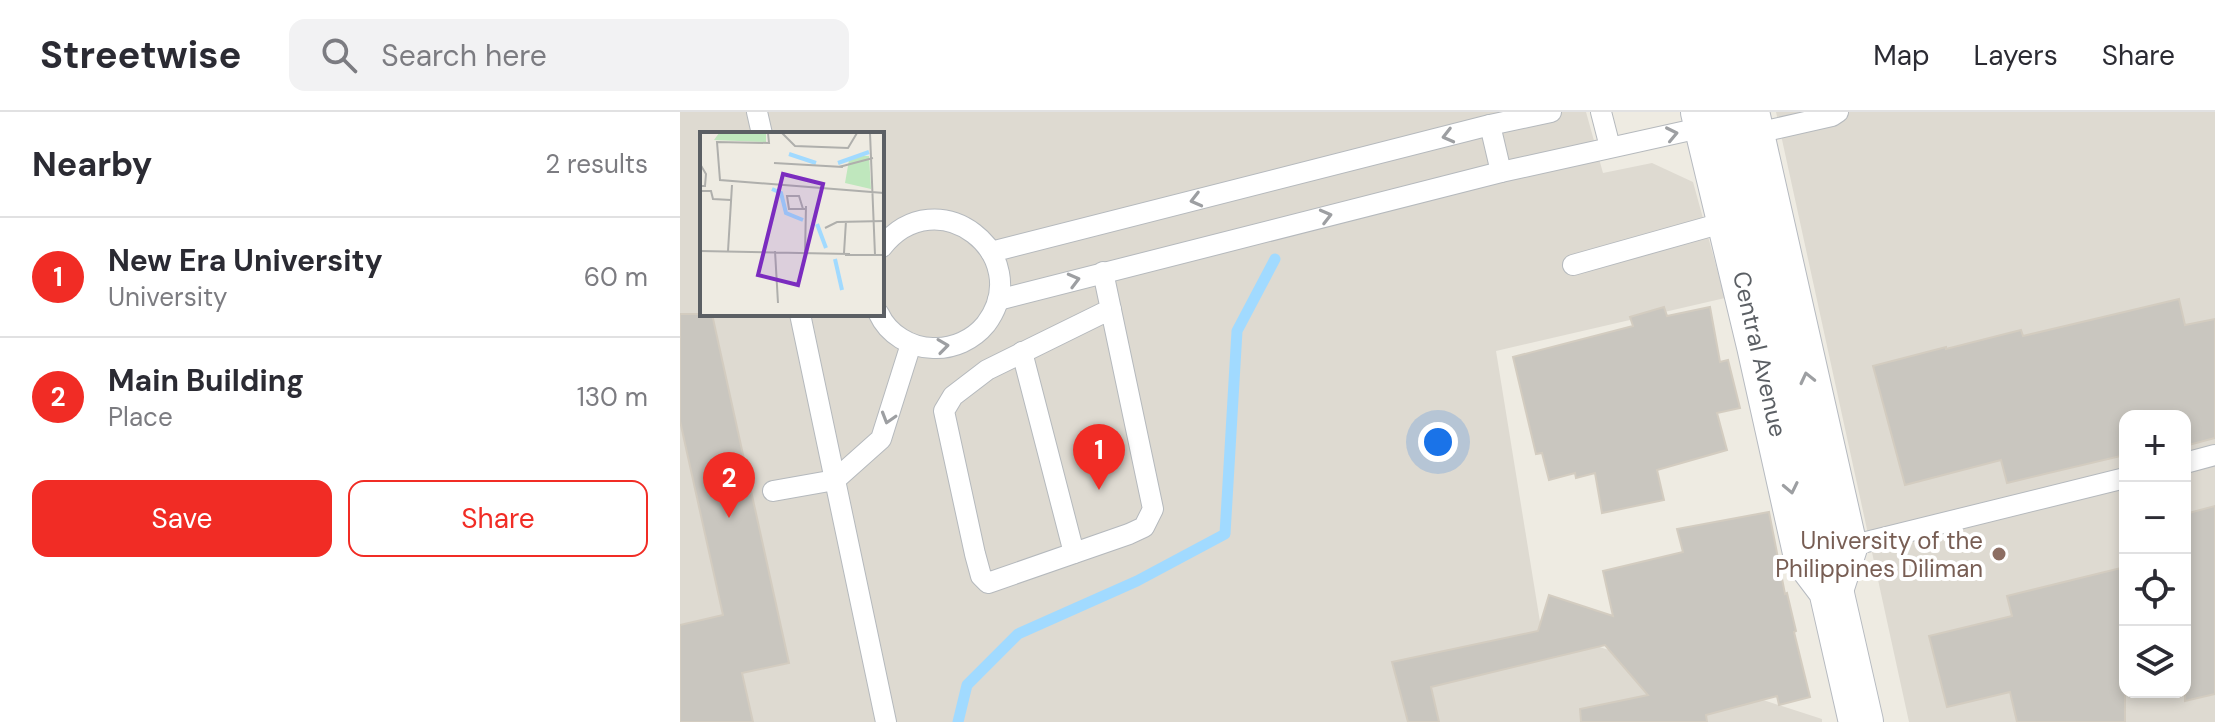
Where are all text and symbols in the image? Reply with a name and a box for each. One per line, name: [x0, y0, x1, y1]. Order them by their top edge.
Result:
search box: [289, 19, 849, 91]
text: Streetwise: [40, 30, 241, 80]
icon: search: [317, 33, 361, 77]
text: Search here: [381, 36, 547, 75]
text: Map: [1873, 37, 1930, 74]
text: Layers: [1974, 37, 2058, 74]
text: Share: [2102, 37, 2175, 74]
one-way arrow: [1665, 126, 1679, 143]
one-way arrow: [1441, 127, 1455, 144]
inset map: [700, 132, 884, 316]
text: Nearby: [32, 142, 152, 187]
text: 2 results: [545, 147, 648, 181]
one-way arrow: [1189, 191, 1203, 208]
one-way arrow: [1318, 208, 1332, 225]
text: New Era University: [108, 241, 383, 280]
text: 1: [53, 260, 63, 294]
text: 60 m: [584, 260, 648, 294]
street label: Central Avenue: [1726, 268, 1794, 440]
one-way arrow: [1066, 273, 1080, 290]
text: University: [108, 280, 228, 314]
one-way arrow: [937, 338, 950, 355]
text: Main Building: [108, 361, 304, 400]
one-way arrow: [1799, 372, 1816, 385]
text: 2: [50, 380, 66, 414]
text: 130 m: [577, 380, 648, 414]
text: Place: [108, 400, 173, 434]
map controls: [2119, 410, 2191, 698]
button: +: [2119, 410, 2191, 482]
one-way arrow: [881, 411, 897, 425]
your location: [1418, 422, 1458, 462]
pin: 1: [1073, 424, 1125, 490]
pin: 2: [703, 452, 755, 518]
button: Save: [32, 480, 332, 557]
button: Share: [348, 480, 648, 557]
one-way arrow: [1782, 481, 1799, 494]
button: −: [2119, 482, 2191, 554]
place label: University of the Philippines Diliman: [1775, 525, 1983, 584]
marker: University of the Philippines Diliman: [1990, 545, 2008, 563]
button: locate: [2119, 554, 2191, 626]
button: layers: [2119, 626, 2191, 698]

